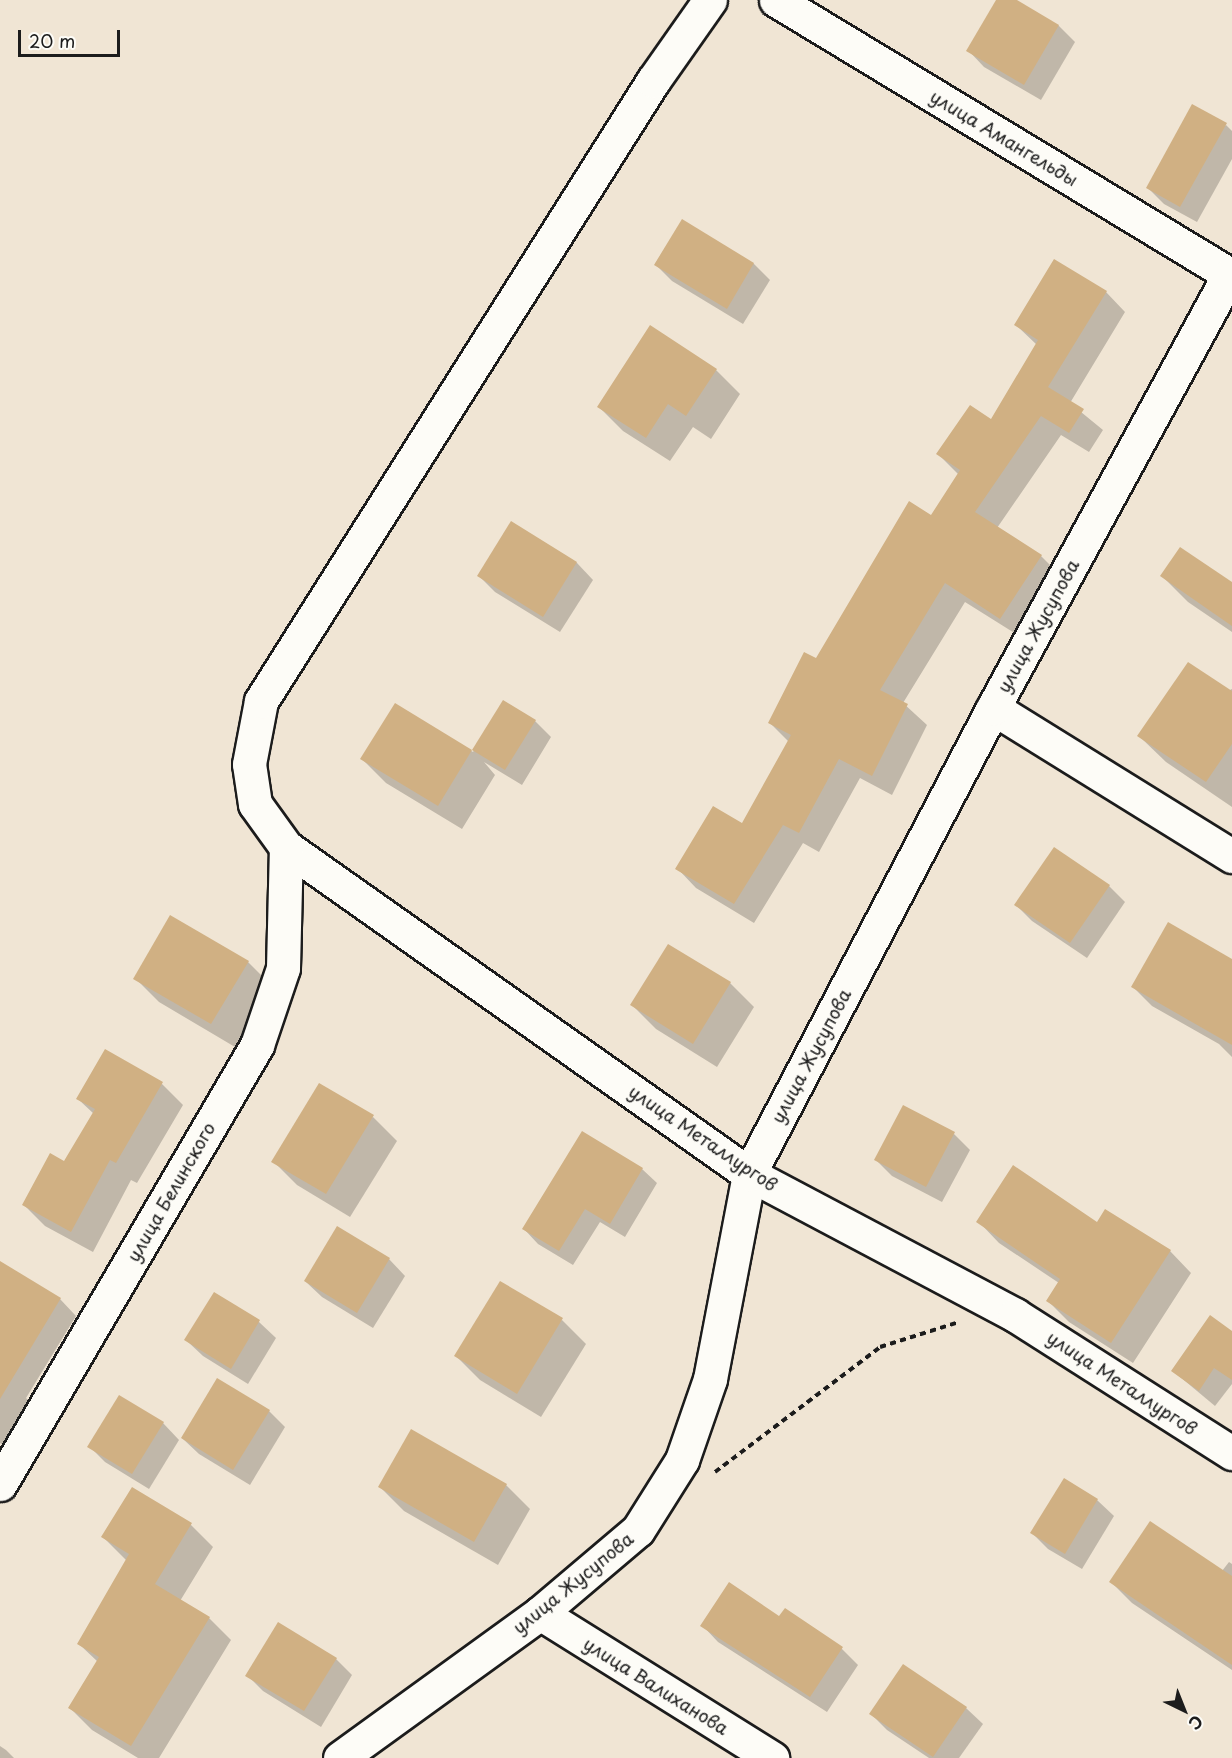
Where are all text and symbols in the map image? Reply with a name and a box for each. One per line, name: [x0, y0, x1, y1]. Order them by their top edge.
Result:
scale bar: [21, 18, 123, 56]
text: 20 m: [29, 27, 75, 54]
street label: улица Амангельды: [926, 85, 1082, 191]
street label: улица Жусупова: [992, 555, 1084, 697]
street label: улица Жусупова: [766, 985, 856, 1127]
street label: улица Металлургов: [624, 1080, 782, 1196]
street label: улица Белинского: [122, 1118, 220, 1266]
street label: улица Металлургов: [1043, 1326, 1201, 1440]
street label: улица Жусупова: [508, 1527, 638, 1639]
street label: улица Валиханова: [579, 1633, 733, 1739]
north arrow: [1154, 1680, 1214, 1740]
text: С: [1184, 1710, 1209, 1736]

